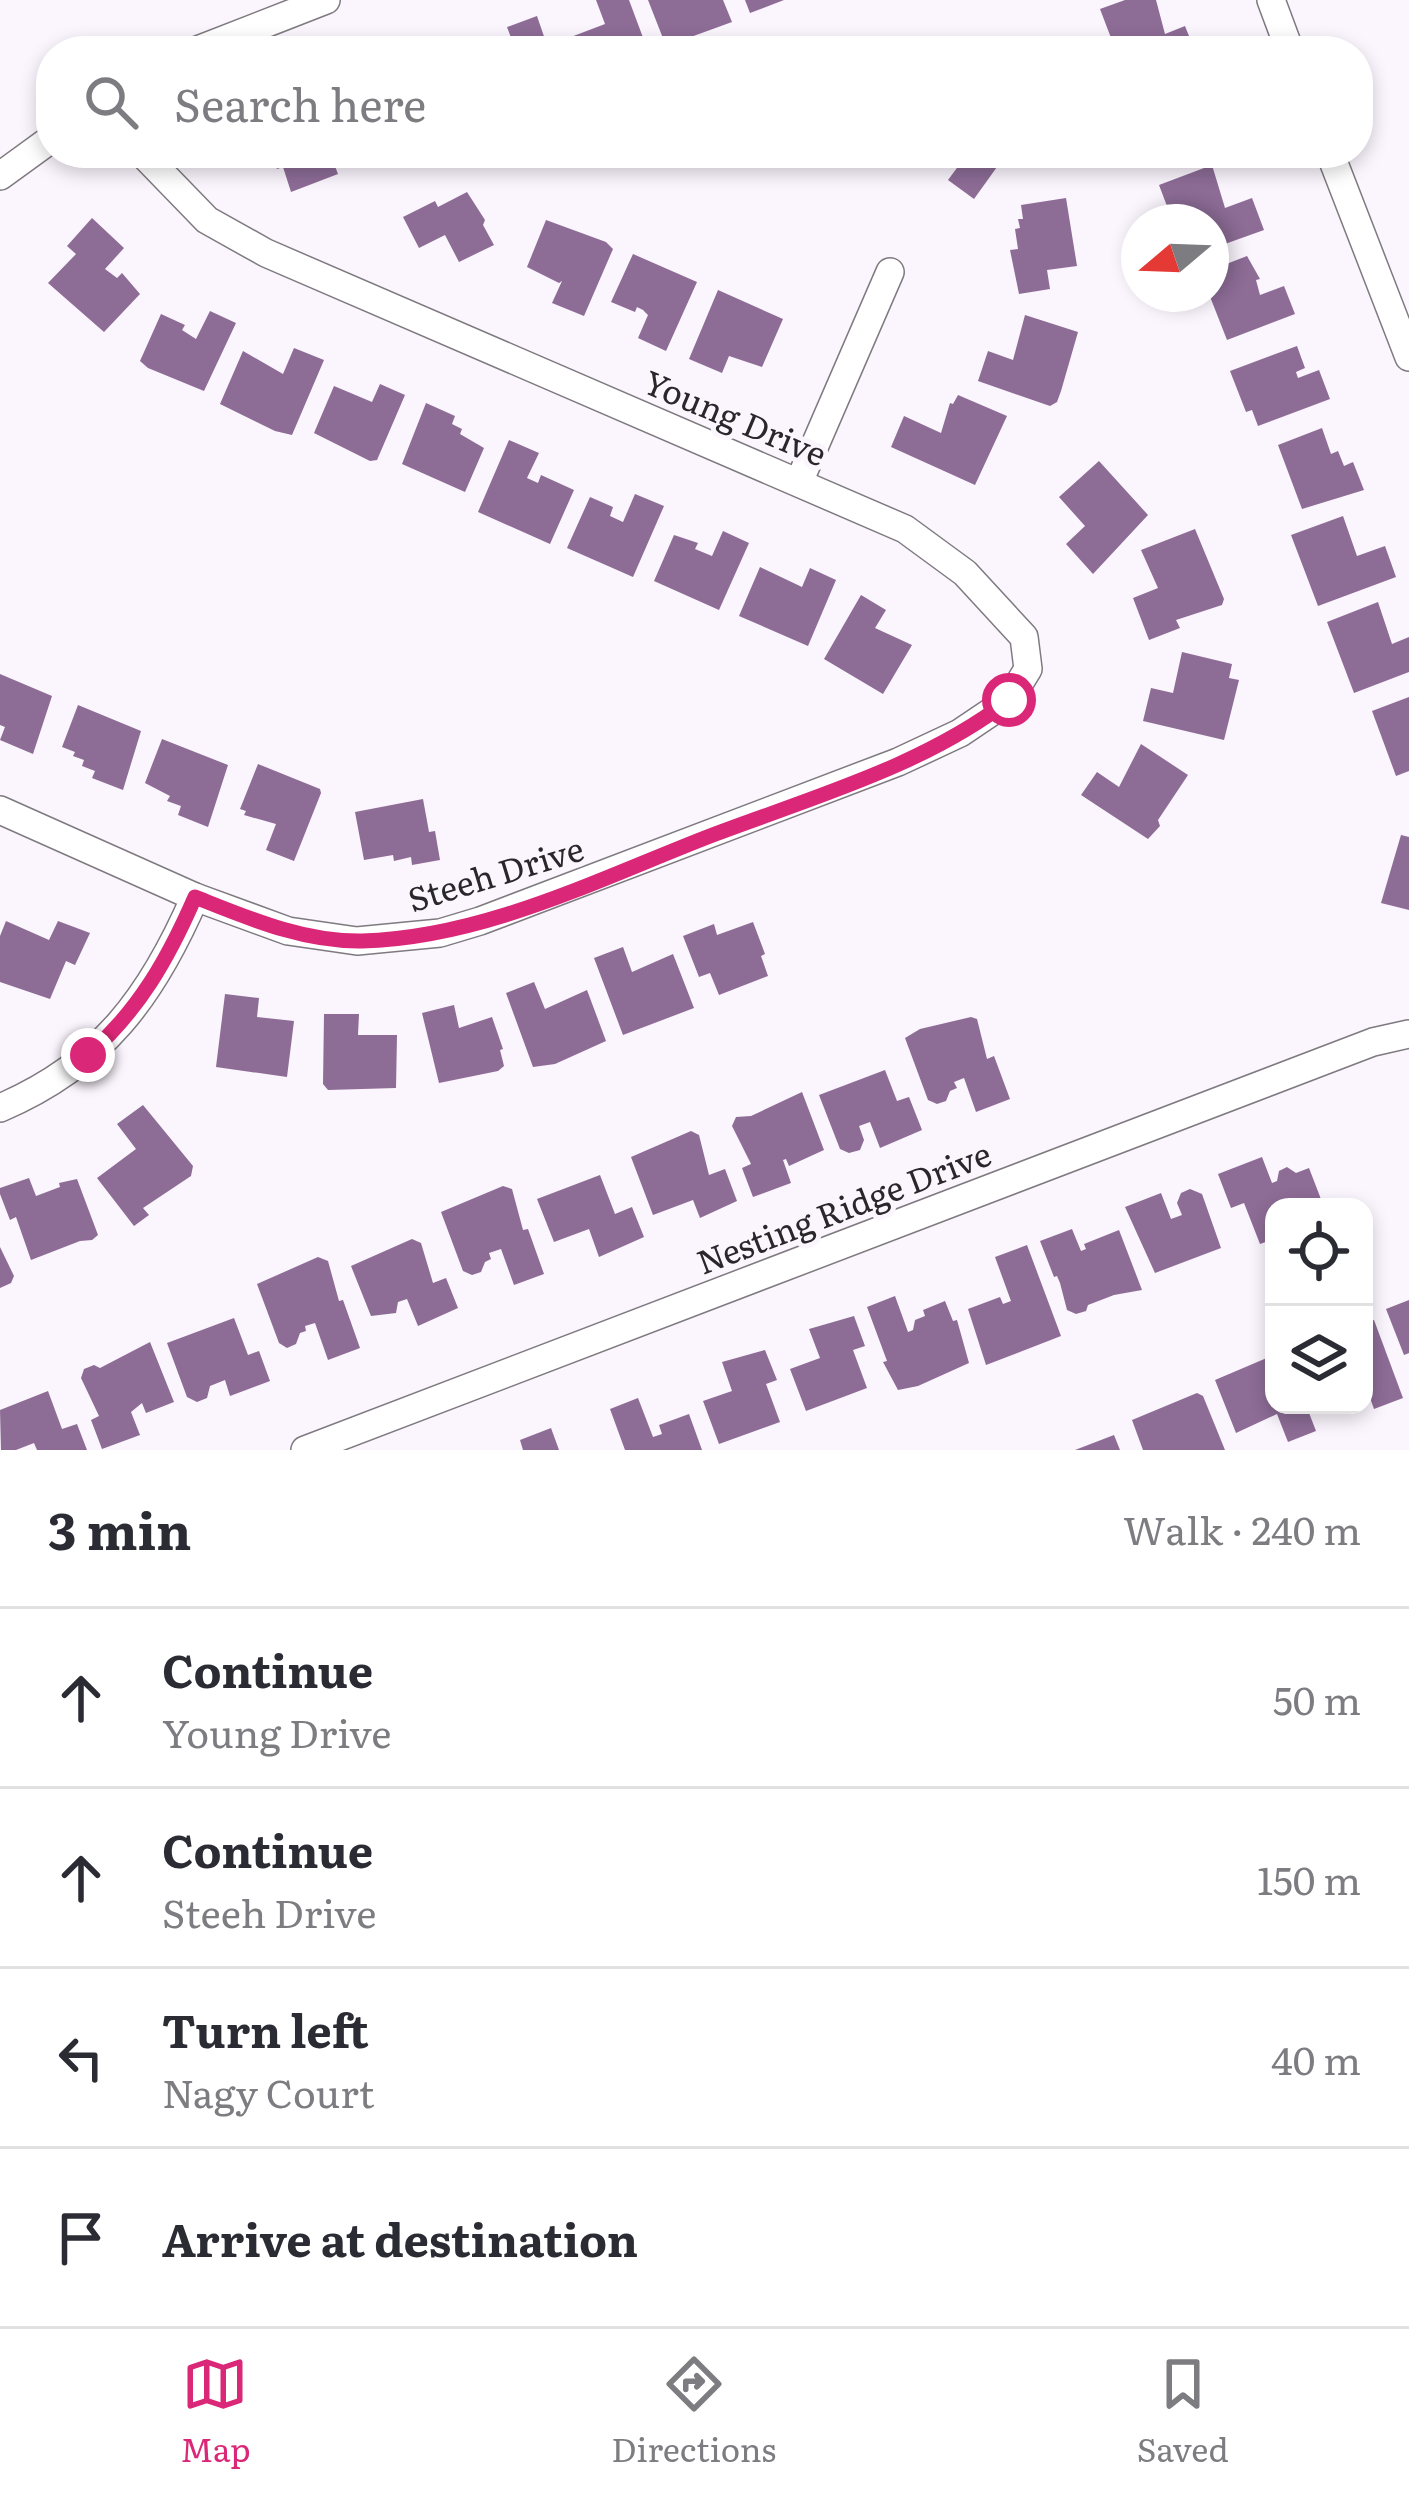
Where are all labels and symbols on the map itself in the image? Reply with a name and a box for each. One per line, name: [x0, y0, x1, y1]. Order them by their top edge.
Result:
north arrow: [1121, 204, 1229, 312]
street label: Young Drive: [637, 356, 835, 476]
route start: [982, 673, 1036, 727]
street label: Steeh Drive: [401, 822, 589, 922]
route end: [61, 1028, 115, 1082]
street label: Nesting Ridge Drive: [689, 1127, 997, 1285]

